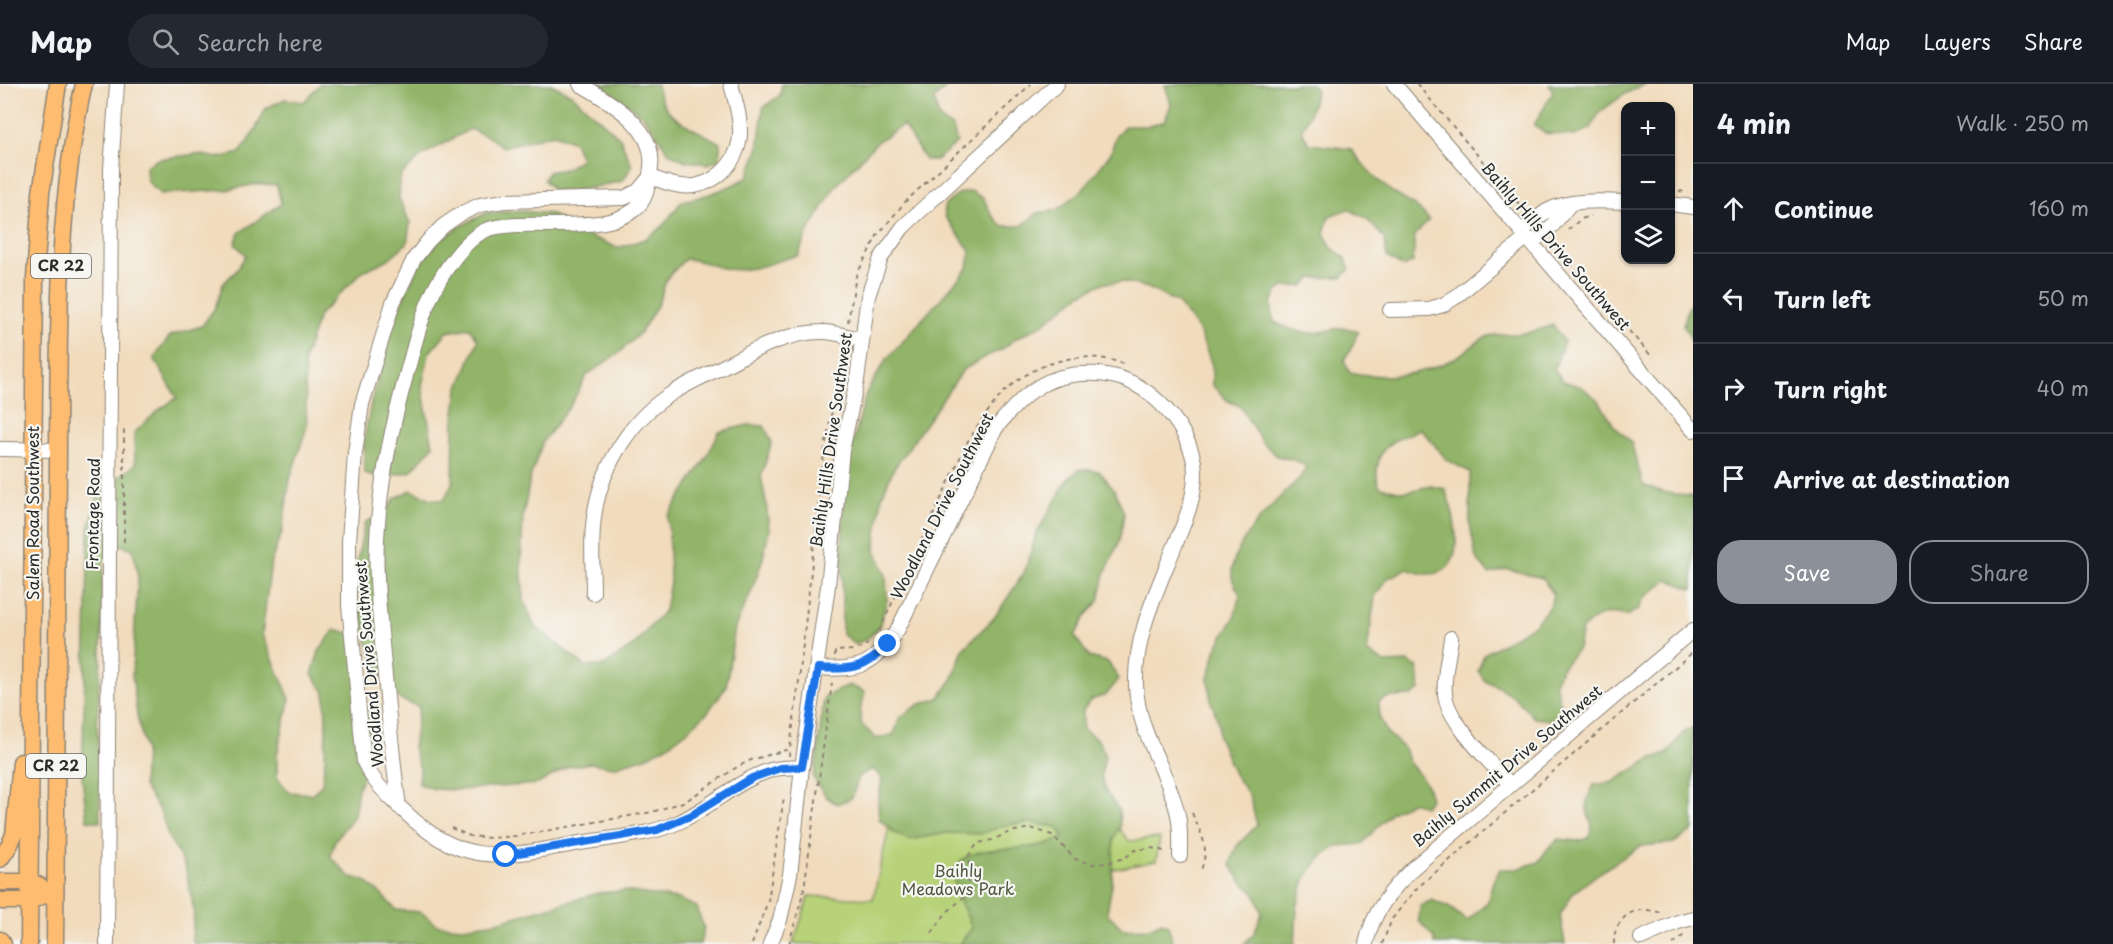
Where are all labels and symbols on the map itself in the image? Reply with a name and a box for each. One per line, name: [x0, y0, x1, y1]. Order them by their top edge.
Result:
street label: Baihly Hills Drive Southwest: [1477, 156, 1637, 335]
road number: CR 22: [31, 254, 91, 278]
street label: Baihly Hills Drive Southwest: [803, 331, 857, 549]
street label: Woodland Drive Southwest: [883, 408, 999, 603]
street label: Salem Road Southwest: [20, 426, 44, 600]
street label: Frontage Road: [79, 458, 105, 570]
street label: Woodland Drive Southwest: [347, 560, 389, 768]
route end: [874, 630, 900, 656]
street label: Baihly Summit Drive Southwest: [1406, 678, 1607, 852]
road number: CR 22: [26, 754, 86, 778]
route start: [492, 841, 518, 867]
park label: Baihly Meadows Park: [902, 858, 1015, 900]

